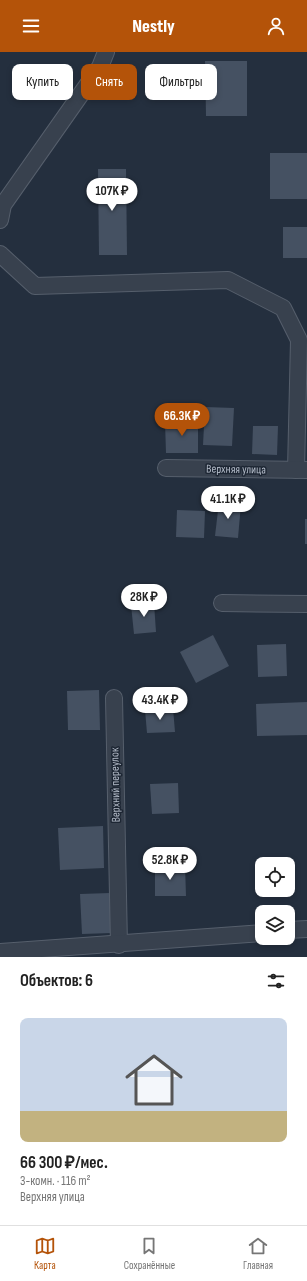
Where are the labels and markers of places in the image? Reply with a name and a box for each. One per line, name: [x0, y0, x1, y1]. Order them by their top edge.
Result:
pin: 107K ₽: [79, 178, 145, 212]
pin: 66.3K ₽: [145, 403, 219, 437]
pin: 41.1K ₽: [191, 486, 265, 520]
pin: 28K ₽: [116, 584, 172, 618]
pin: 43.4K ₽: [123, 687, 197, 721]
pin: 52.8K ₽: [133, 847, 207, 881]

